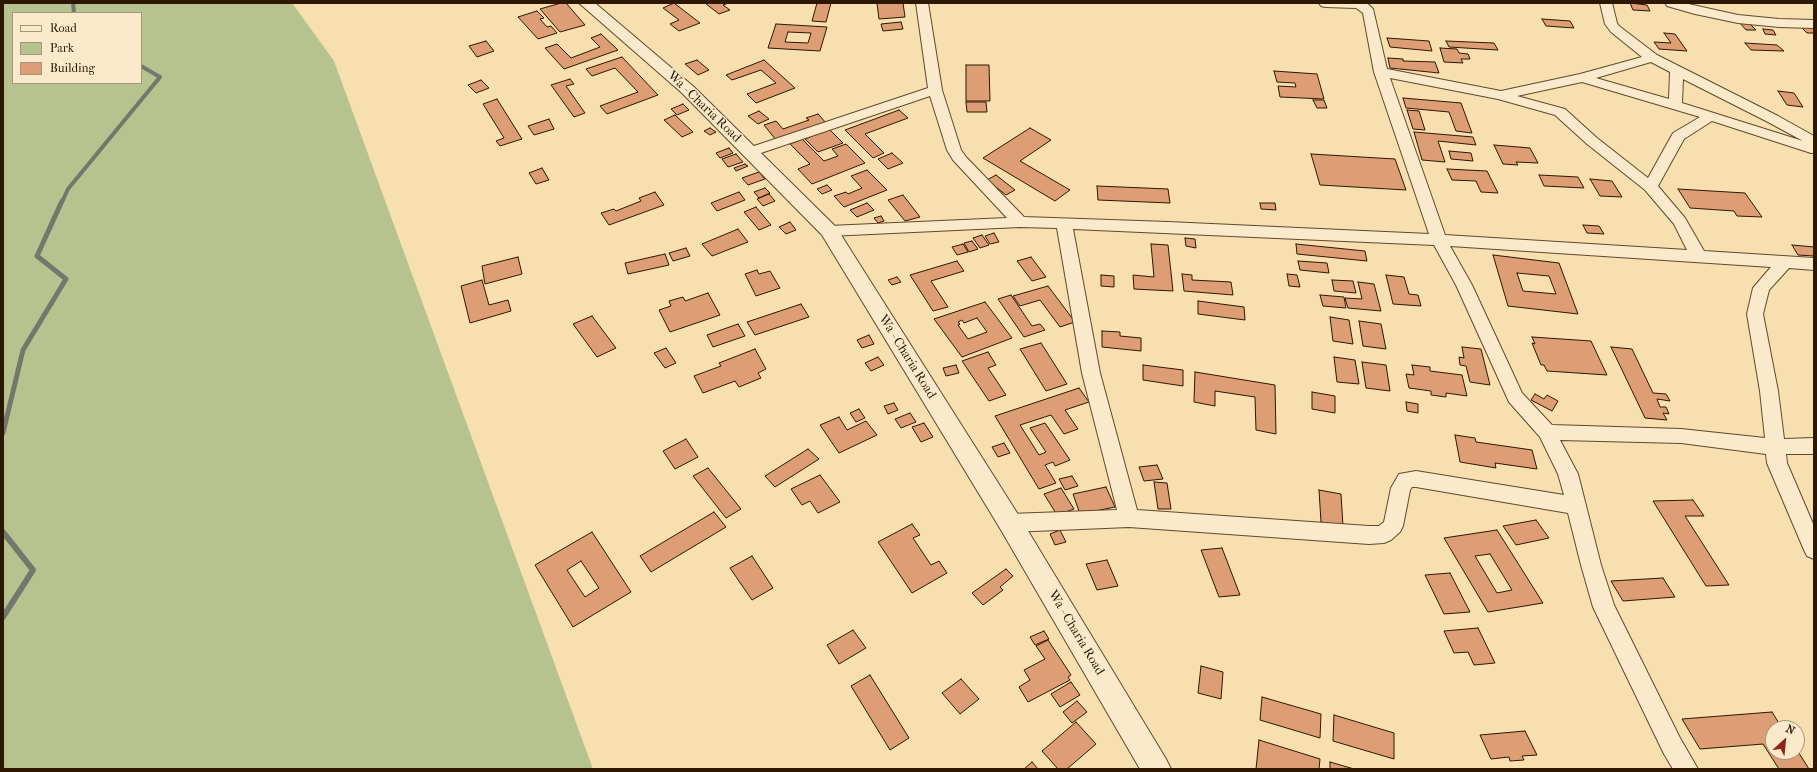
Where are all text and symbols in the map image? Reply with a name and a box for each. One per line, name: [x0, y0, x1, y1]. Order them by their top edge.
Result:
legend: [12, 12, 142, 84]
text: Road: [50, 21, 77, 35]
text: Park: [50, 41, 74, 55]
text: Building: [50, 61, 95, 75]
street label: Wa - Charia Road: [664, 68, 744, 146]
street label: Wa - Charia Road: [875, 312, 939, 402]
street label: Wa - Charia Road: [1045, 588, 1107, 678]
north arrow: [1765, 720, 1805, 760]
text: N: [1784, 722, 1797, 737]

